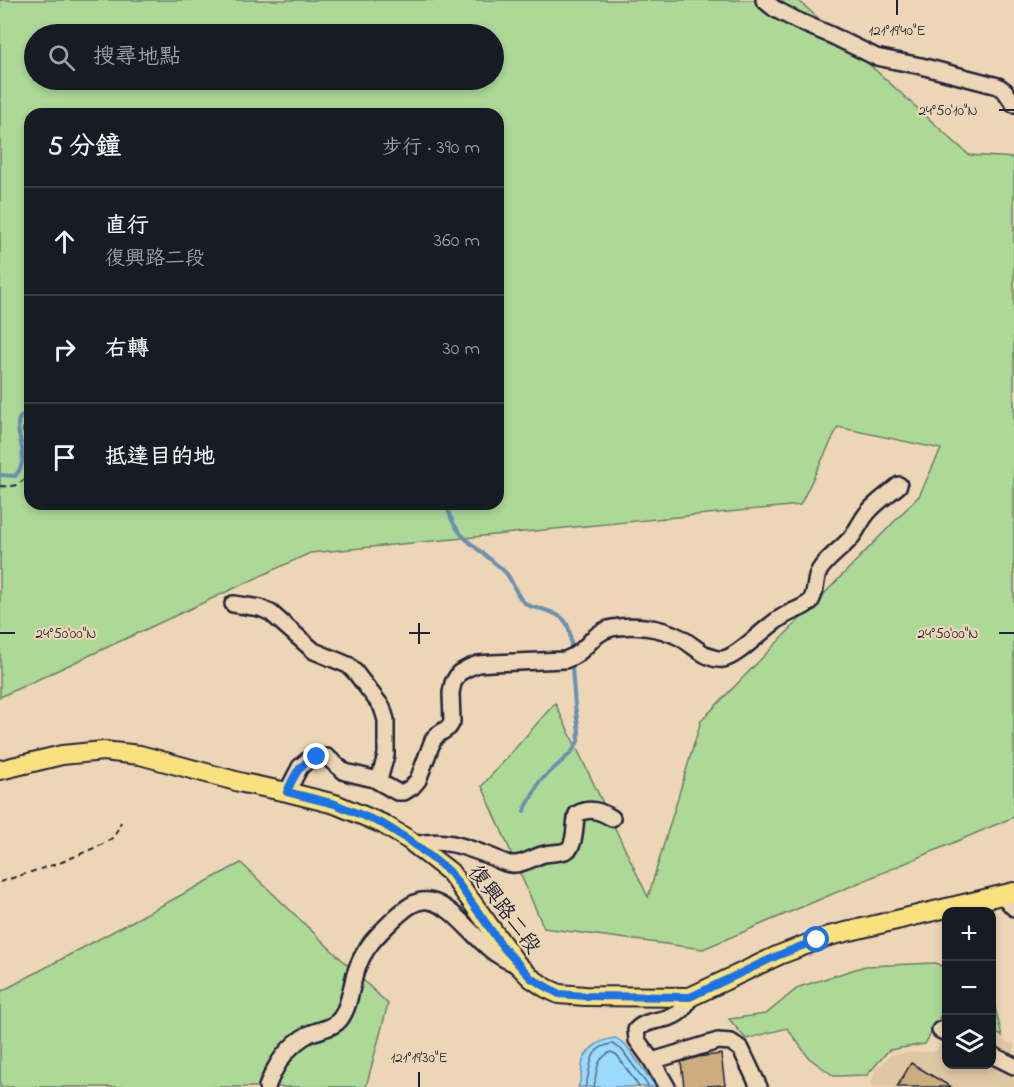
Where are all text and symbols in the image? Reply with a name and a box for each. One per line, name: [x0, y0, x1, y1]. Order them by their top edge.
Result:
text: 121°19'40"E: [868, 20, 926, 42]
search box: [24, 24, 504, 90]
icon: search: [45, 41, 78, 74]
text: 搜尋地點: [93, 42, 181, 74]
text: 24°50'10"N: [918, 100, 978, 122]
text: 5 分鐘: [48, 129, 121, 167]
text: 步行 · 390 m: [382, 134, 480, 163]
text: 直行: [105, 211, 149, 243]
icon: ahead: [48, 225, 81, 258]
text: 360 m: [434, 227, 480, 256]
text: 復興路二段: [105, 245, 205, 274]
icon: right: [48, 333, 81, 366]
text: 右轉: [105, 334, 149, 366]
text: 30 m: [443, 335, 480, 364]
icon: arrive: [48, 441, 81, 474]
text: 抵達目的地: [105, 442, 215, 474]
text: 24°50'00"N: [36, 623, 96, 645]
text: 24°50'00"N: [918, 623, 978, 645]
route end: [303, 743, 329, 769]
street label: 復興路二段: [460, 859, 547, 961]
map controls: [942, 907, 996, 1069]
button: +: [942, 907, 996, 961]
route start: [803, 926, 829, 952]
button: −: [942, 961, 996, 1015]
button: layers: [942, 1015, 996, 1069]
text: 121°19'30"E: [390, 1047, 448, 1069]

